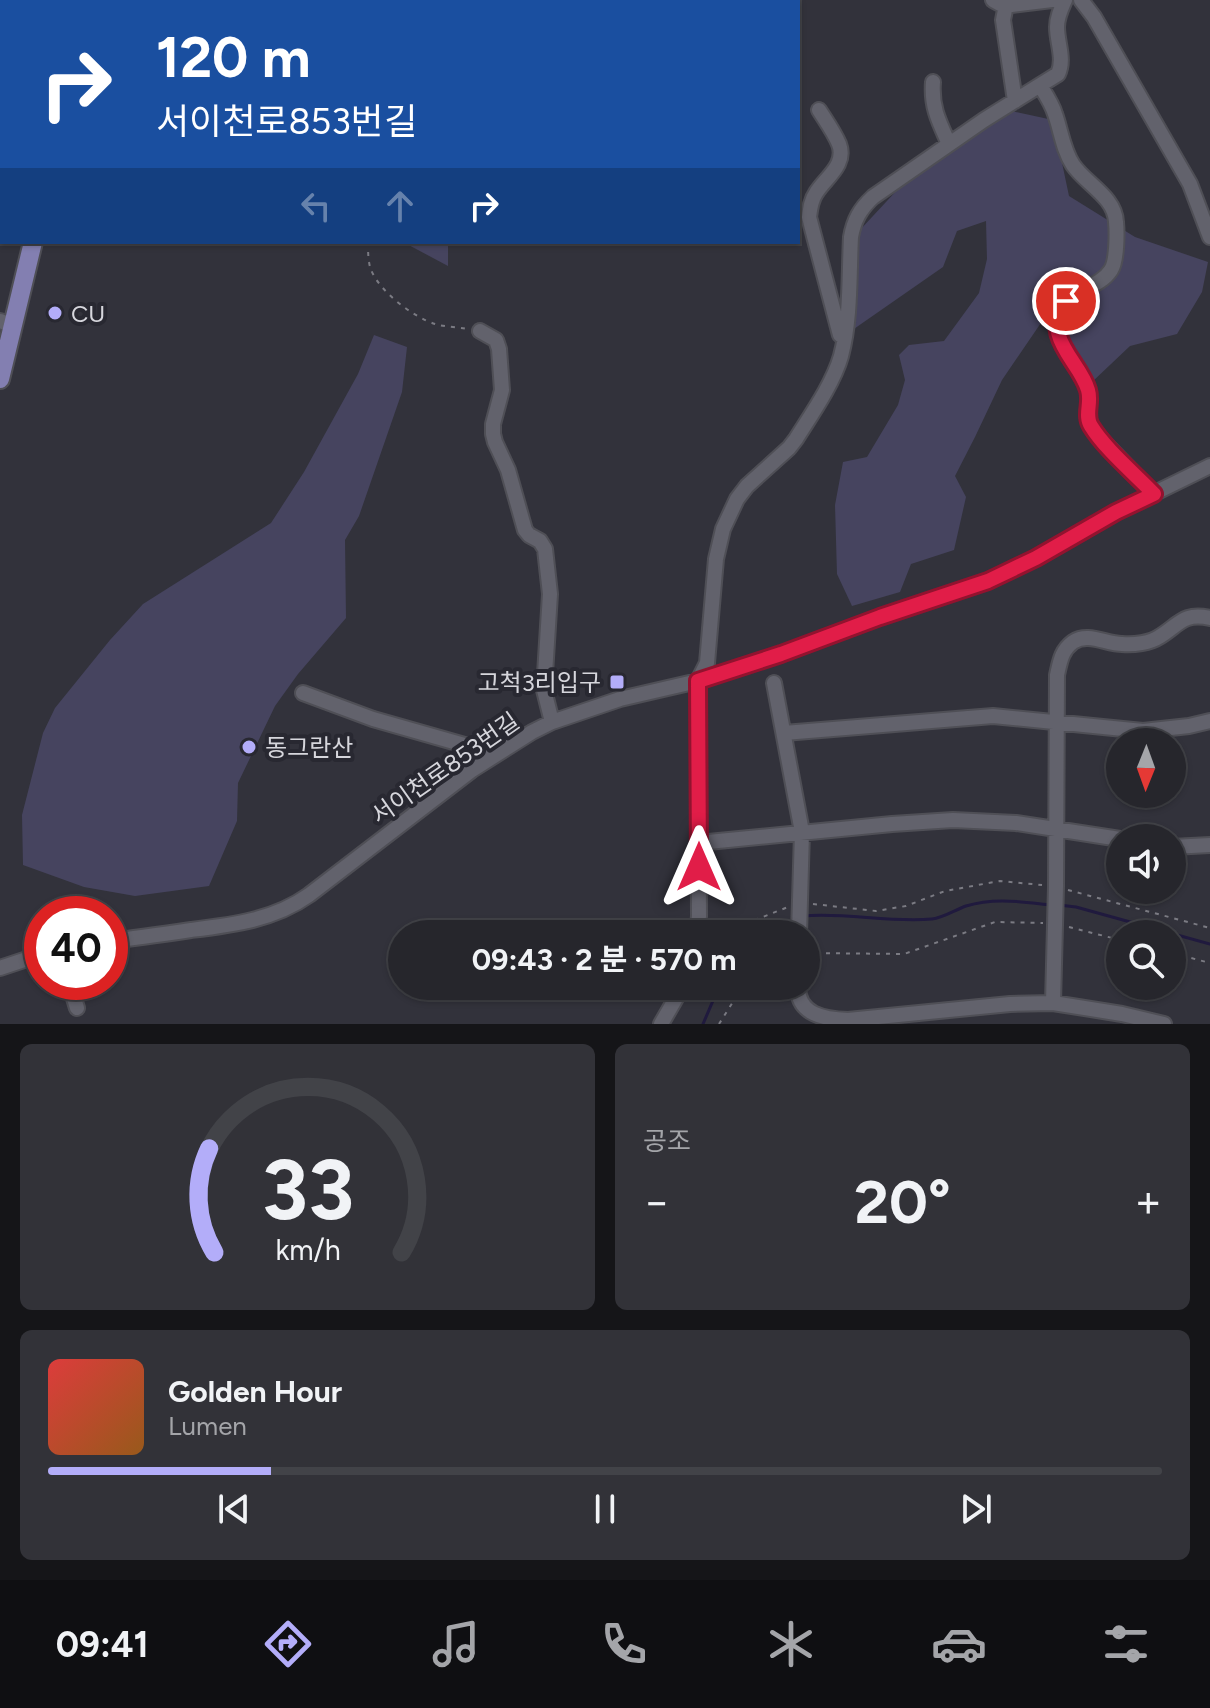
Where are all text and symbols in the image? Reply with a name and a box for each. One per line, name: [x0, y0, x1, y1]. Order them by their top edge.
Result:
text: 120 m: [156, 24, 311, 91]
icon: right: [24, 32, 128, 136]
text: 서이천로853번길: [156, 100, 417, 143]
icon: left: [294, 184, 338, 228]
icon: ahead: [378, 184, 422, 228]
icon: right: [462, 184, 506, 228]
pin: [1032, 267, 1100, 335]
icon: arrive: [1044, 279, 1088, 323]
place label: CU: [71, 299, 105, 328]
marker: CU: [46, 304, 64, 322]
place label: 고척3리입구: [478, 668, 601, 697]
marker: 고척3리입구: [608, 673, 626, 691]
street label: 서이천로853번길: [365, 706, 525, 830]
north arrow: [1106, 728, 1186, 808]
map controls: [1106, 728, 1186, 1000]
place label: 동그란산: [265, 733, 353, 762]
marker: 동그란산: [240, 738, 258, 756]
button: sound: [1106, 824, 1186, 904]
position arrow: [657, 825, 741, 909]
speed limit sign: 40: [24, 896, 128, 1000]
button: search: [1106, 920, 1186, 1000]
text: 09:43 · 2 분 · 570 m: [472, 941, 736, 978]
text: 공조: [643, 1125, 691, 1157]
text: 33: [261, 1140, 354, 1240]
text: 20°: [854, 1166, 951, 1238]
text: −: [643, 1175, 670, 1228]
text: +: [1135, 1175, 1162, 1228]
text: km/h: [275, 1233, 340, 1267]
text: Golden Hour: [168, 1373, 342, 1410]
text: Lumen: [168, 1410, 247, 1442]
icon: previous: [212, 1487, 256, 1531]
icon: pause: [583, 1487, 627, 1531]
icon: next: [954, 1487, 998, 1531]
icon: directions: [260, 1616, 316, 1672]
icon: music: [428, 1616, 484, 1672]
icon: phone: [596, 1616, 652, 1672]
icon: climate: [763, 1616, 819, 1672]
icon: car: [931, 1616, 987, 1672]
icon: filters: [1098, 1616, 1154, 1672]
text: 09:41: [56, 1623, 149, 1666]

